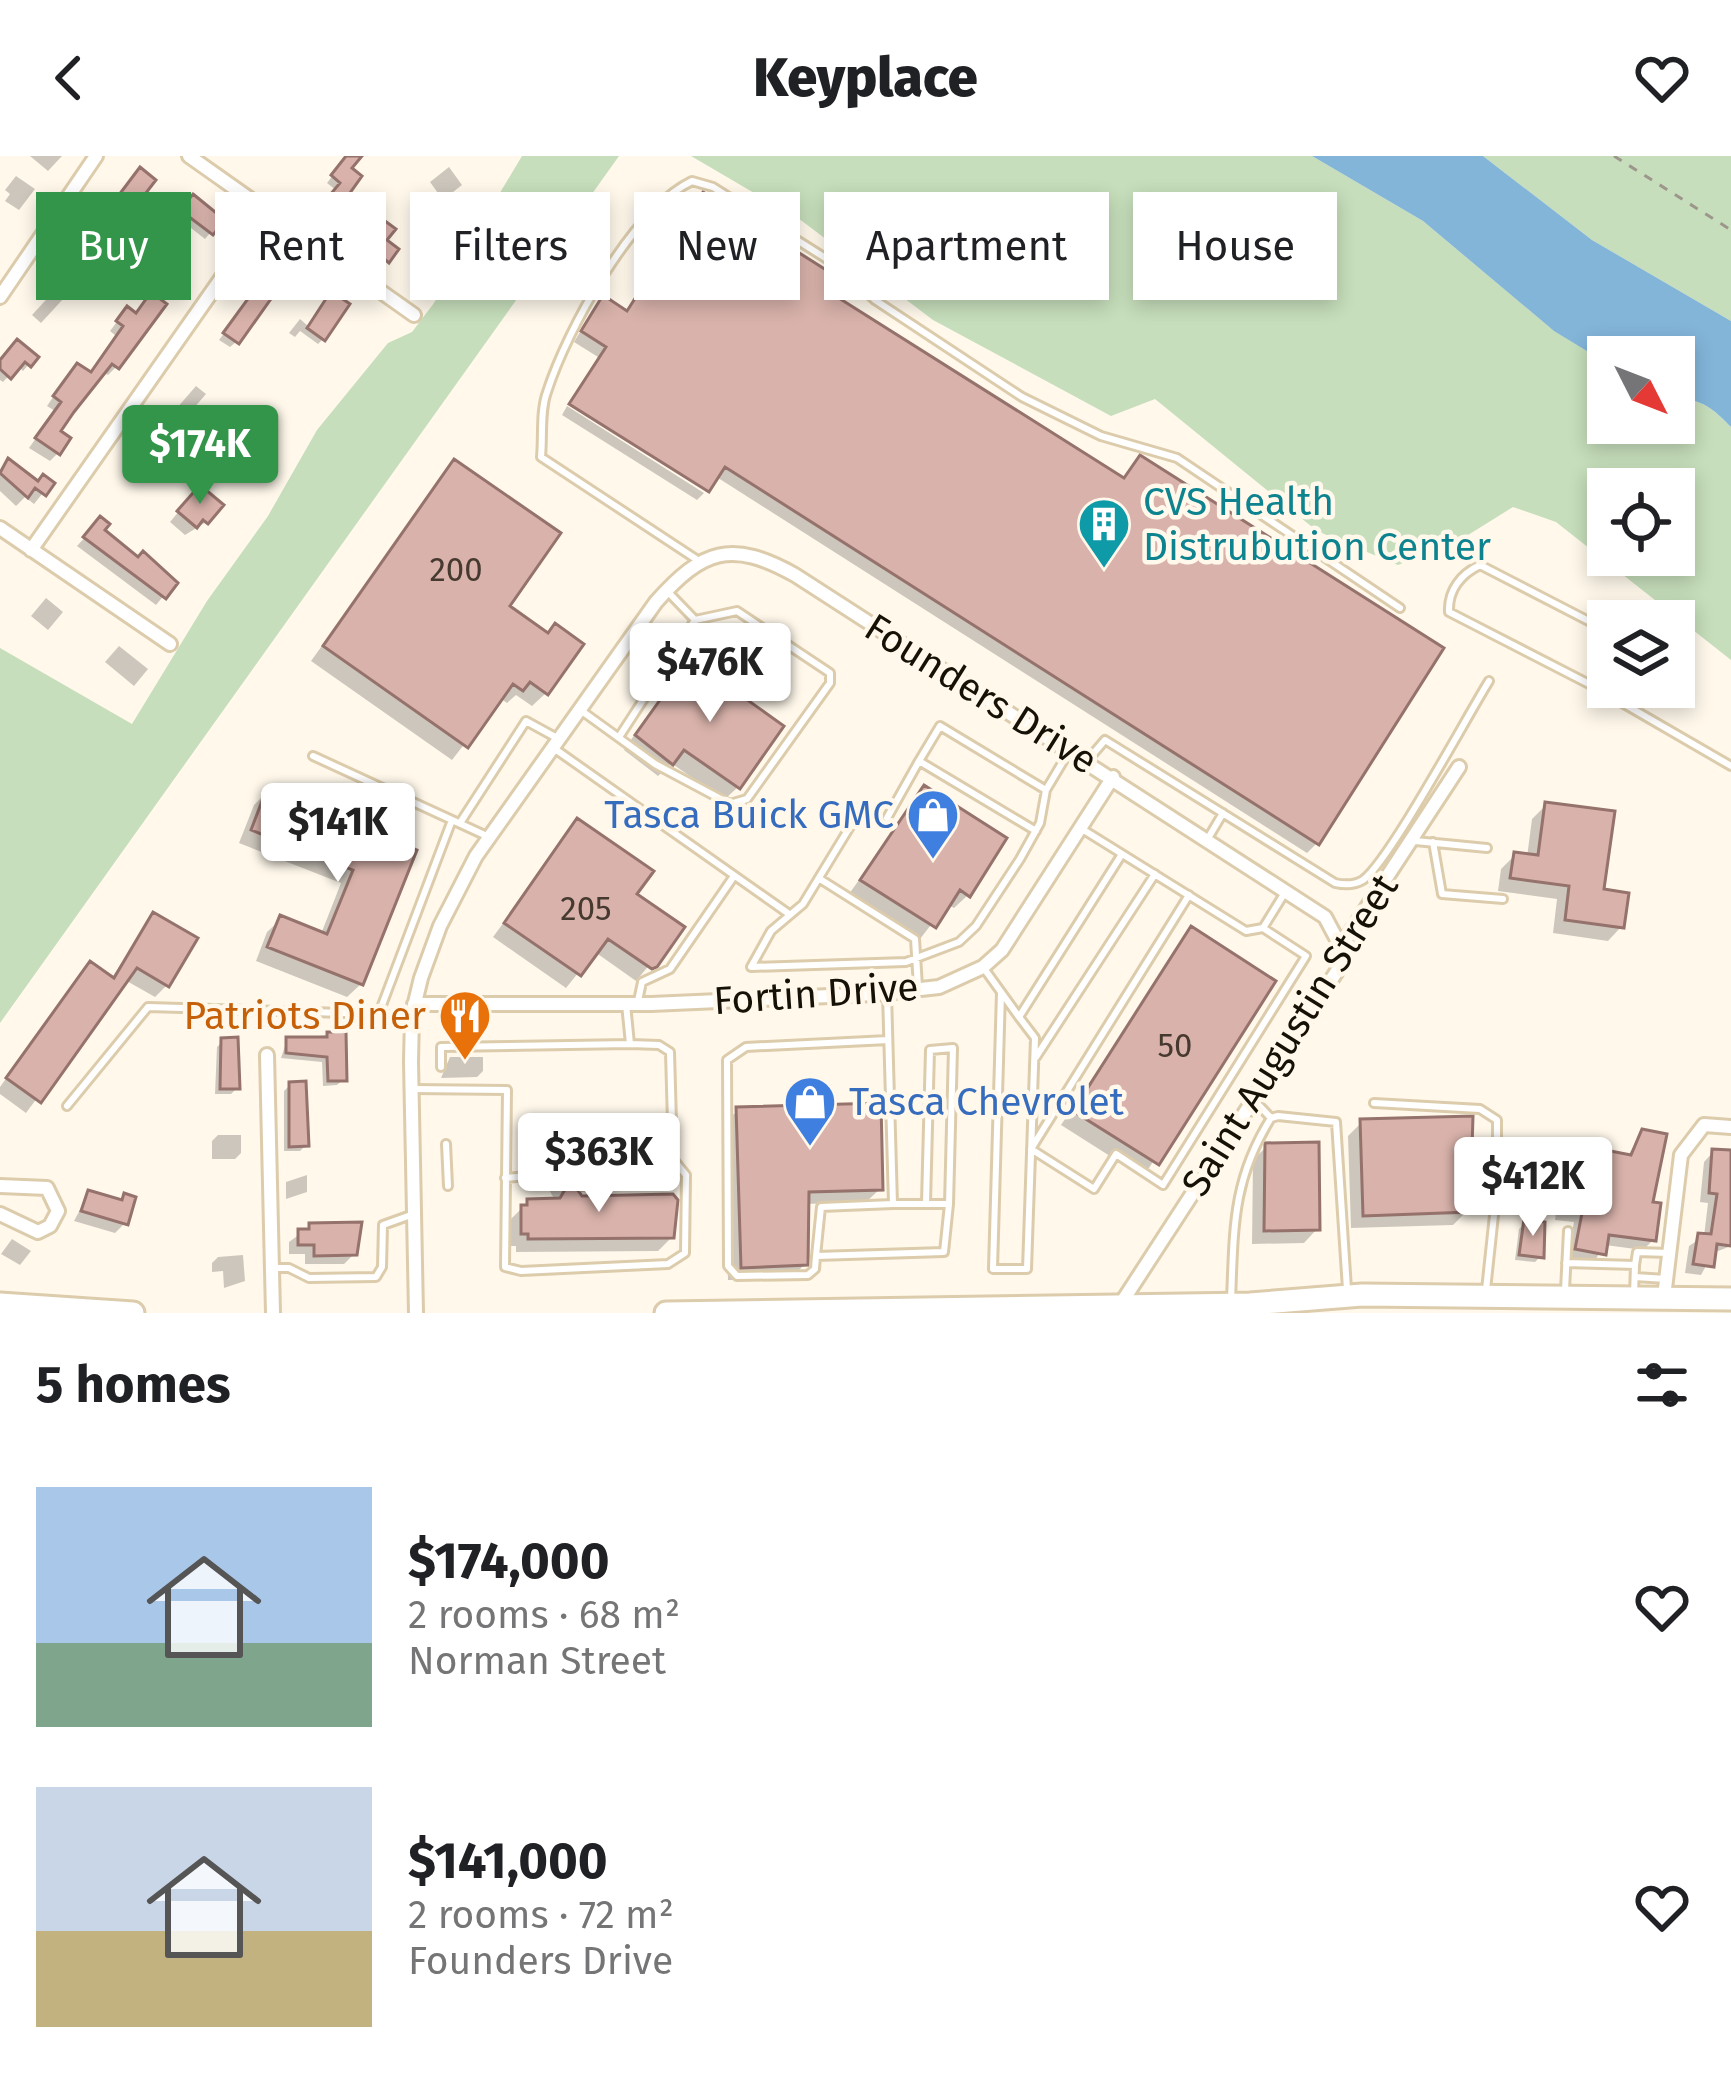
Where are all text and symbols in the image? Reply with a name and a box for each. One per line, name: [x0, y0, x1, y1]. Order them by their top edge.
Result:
icon: back: [36, 45, 102, 111]
icon: heart: [1629, 45, 1695, 111]
text: Keyplace: [753, 46, 978, 110]
chip: Buy: [36, 192, 191, 300]
chip: Rent: [215, 192, 386, 300]
chip: Filters: [410, 192, 610, 300]
chip: New: [634, 192, 800, 300]
chip: Apartment: [824, 192, 1109, 300]
chip: House: [1133, 192, 1337, 300]
north arrow: [1587, 336, 1695, 444]
map controls: [1587, 336, 1695, 708]
pin: $174K: [116, 405, 284, 507]
text: $174K: [149, 421, 251, 467]
button: locate: [1587, 468, 1695, 576]
place label: CVS Health Distrubution Center: [1143, 479, 1491, 570]
building icon: CVS Health Distrubution Center: [1076, 496, 1132, 570]
house number: 200: [429, 550, 483, 590]
button: layers: [1587, 600, 1695, 708]
street label: Founders Drive: [856, 604, 1106, 784]
pin: $476K: [626, 623, 794, 725]
text: $476K: [657, 639, 763, 685]
pin: $141K: [254, 783, 422, 885]
shop icon: Tasca Buick GMC: [905, 787, 961, 861]
place label: Tasca Buick GMC: [604, 792, 894, 838]
text: $141K: [288, 799, 388, 845]
street label: Saint Augustin Street: [1172, 865, 1408, 1204]
house number: 205: [560, 889, 612, 929]
street label: Fortin Drive: [712, 964, 920, 1024]
restaurant icon: Patriots Diner: [437, 988, 493, 1062]
place label: Patriots Diner: [183, 993, 426, 1039]
house number: 50: [1158, 1026, 1192, 1066]
shop icon: Tasca Chevrolet: [782, 1074, 838, 1148]
place label: Tasca Chevrolet: [849, 1079, 1125, 1125]
pin: $363K: [515, 1113, 683, 1215]
text: $363K: [545, 1129, 653, 1175]
pin: $412K: [1449, 1137, 1617, 1239]
text: $412K: [1481, 1153, 1585, 1199]
icon: filters: [1629, 1352, 1695, 1418]
text: 5 homes: [36, 1354, 231, 1416]
text: $174,000: [408, 1530, 610, 1592]
icon: home: [132, 1535, 276, 1679]
icon: heart: [1629, 1574, 1695, 1640]
text: 2 rooms · 68 m²: [408, 1592, 680, 1638]
text: Norman Street: [408, 1638, 666, 1684]
text: $141,000: [408, 1830, 608, 1892]
icon: home: [132, 1835, 276, 1979]
icon: heart: [1629, 1874, 1695, 1940]
text: 2 rooms · 72 m²: [408, 1892, 674, 1938]
text: Founders Drive: [408, 1938, 673, 1984]

